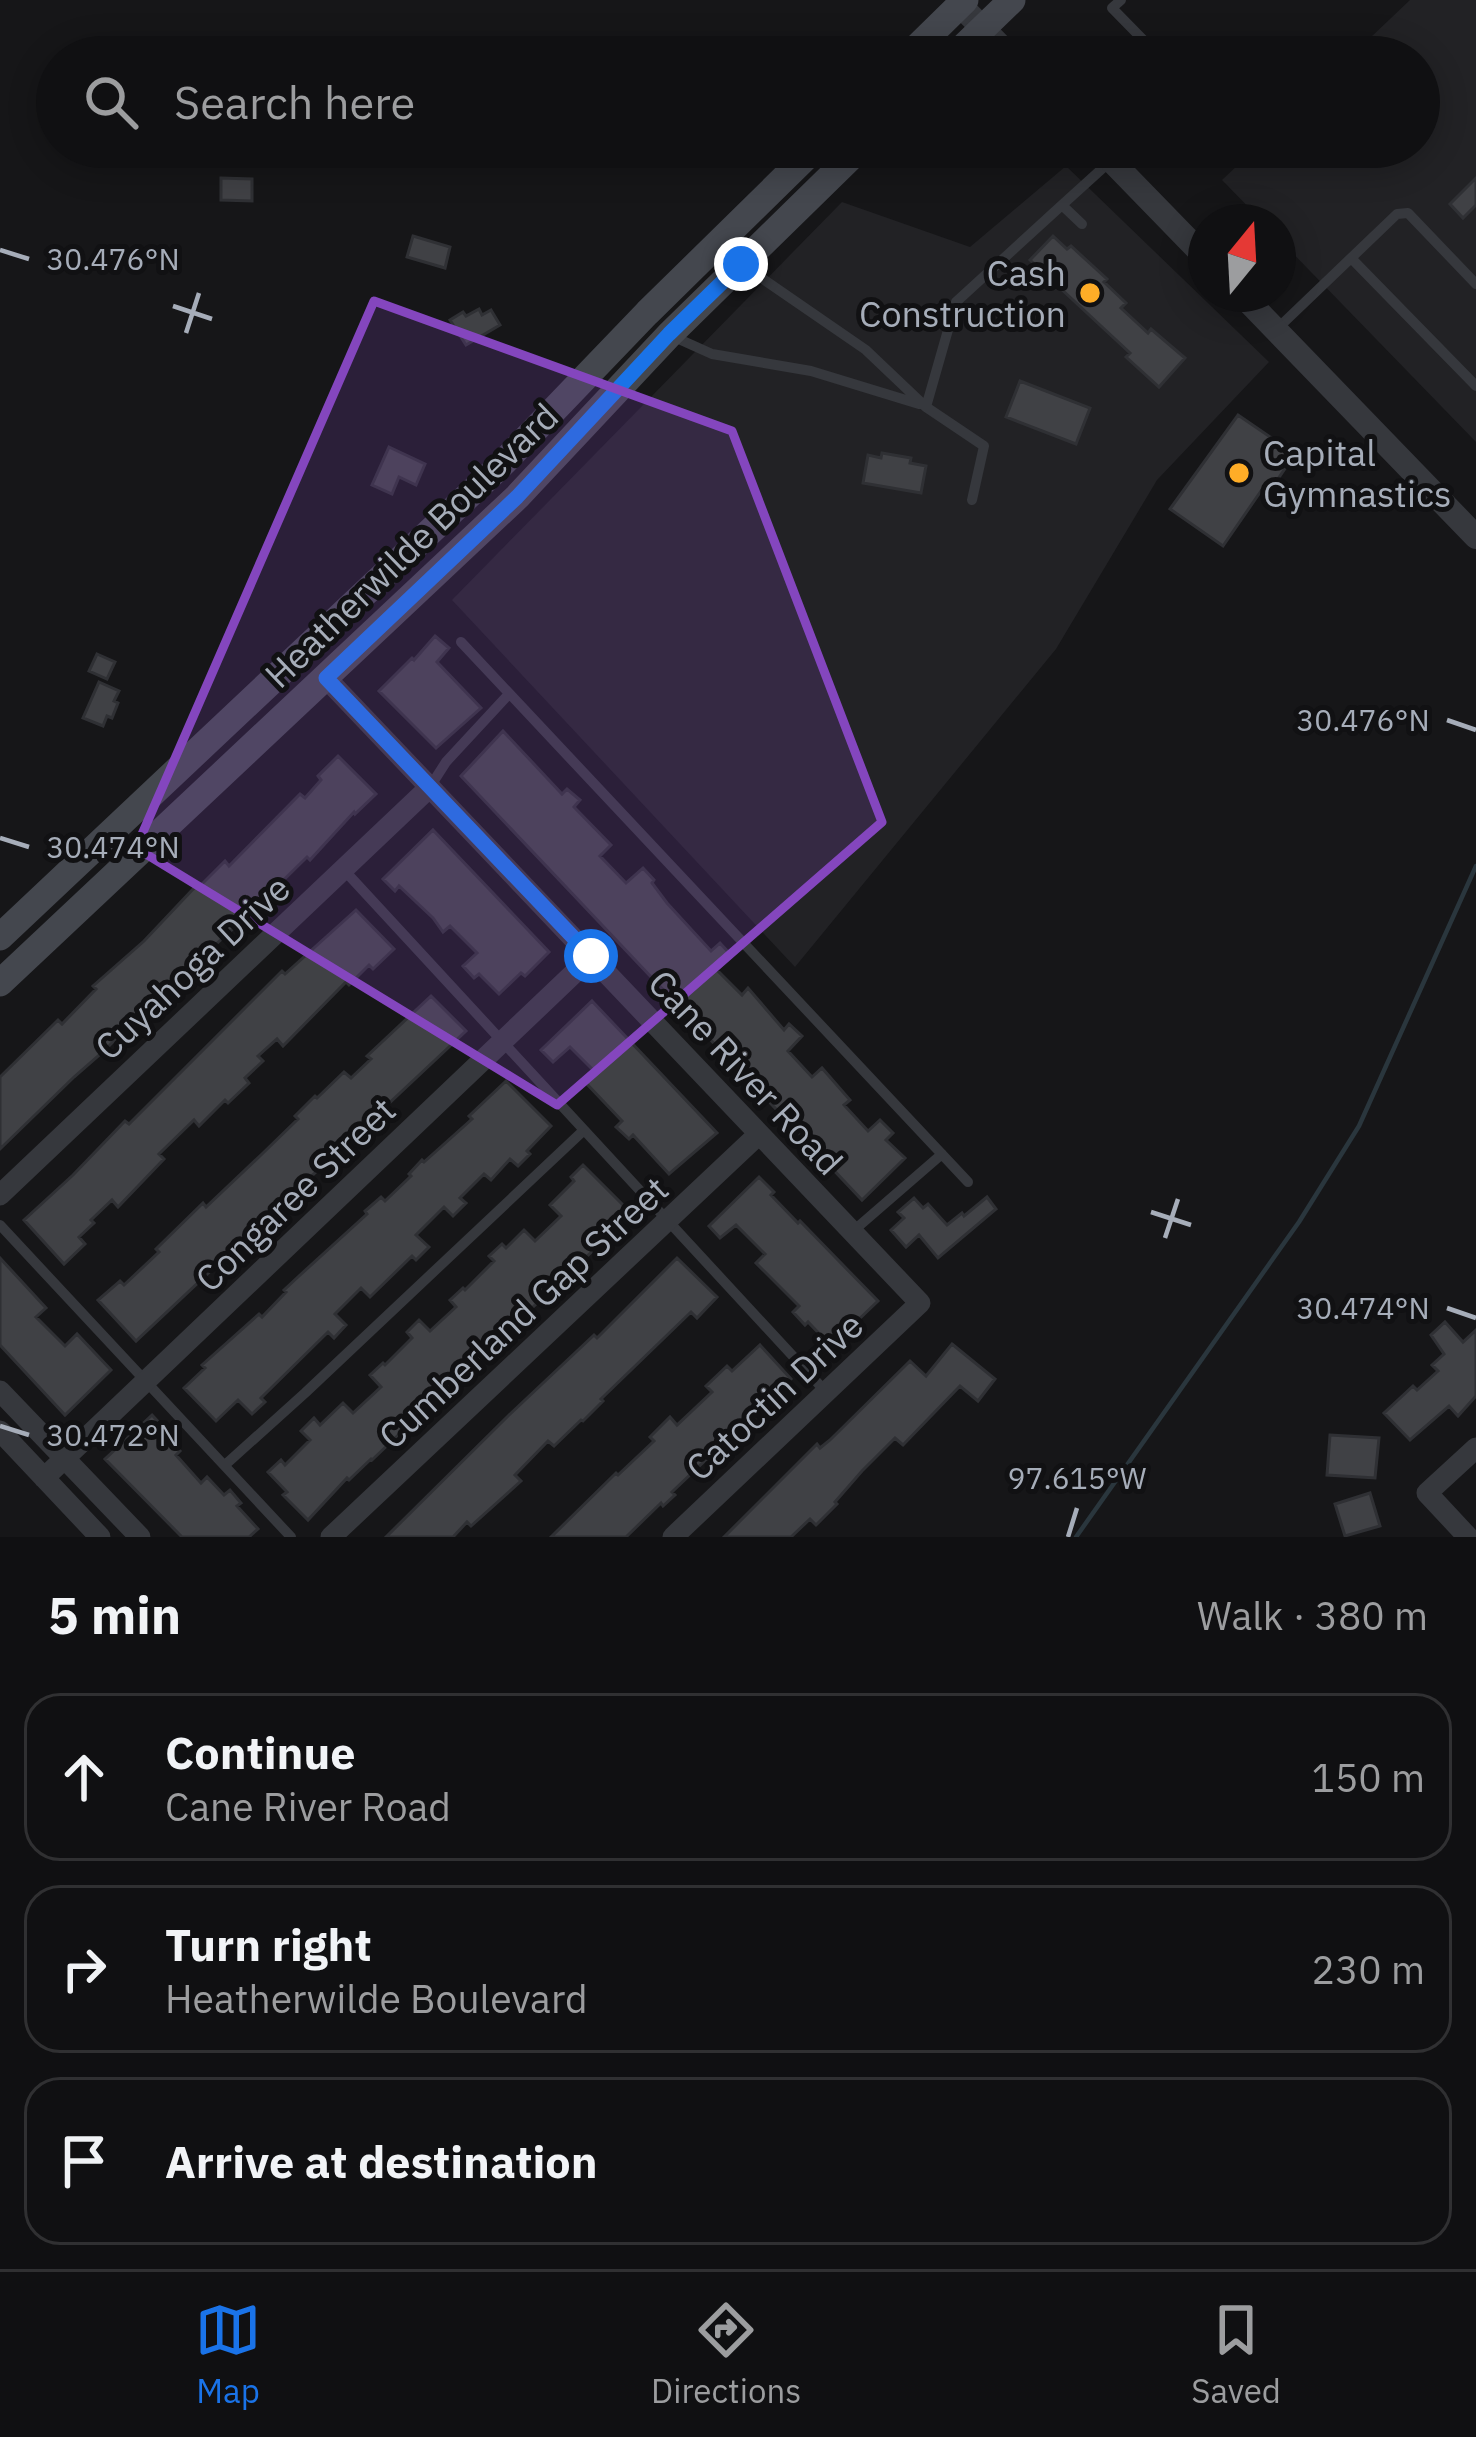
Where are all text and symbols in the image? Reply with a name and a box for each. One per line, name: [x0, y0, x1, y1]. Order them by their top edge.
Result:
search box: [36, 36, 1440, 168]
icon: search: [78, 69, 144, 135]
text: Search here: [174, 73, 415, 131]
north arrow: [1188, 204, 1296, 312]
route end: [714, 237, 768, 291]
text: 30.476°N: [46, 239, 180, 278]
place label: Cash Construction: [859, 249, 1066, 337]
marker: Cash Construction: [1077, 280, 1103, 306]
street label: Heatherwilde Boulevard: [254, 393, 568, 697]
place label: Capital Gymnastics: [1263, 429, 1452, 517]
marker: Capital Gymnastics: [1226, 460, 1252, 486]
text: 30.476°N: [1296, 700, 1430, 739]
text: 30.474°N: [46, 827, 180, 866]
street label: Cuyahoga Drive: [84, 864, 300, 1070]
route start: [564, 929, 618, 983]
street label: Cane River Road: [639, 959, 853, 1185]
street label: Congaree Street: [185, 1086, 405, 1302]
street label: Cumberland Gap Street: [368, 1165, 678, 1459]
text: 30.474°N: [1296, 1288, 1430, 1327]
street label: Catoctin Drive: [675, 1302, 873, 1490]
text: 30.472°N: [46, 1415, 180, 1454]
text: 97.615°W: [1008, 1458, 1147, 1497]
text: 5 min: [48, 1582, 181, 1648]
text: Walk · 380 m: [1197, 1590, 1428, 1641]
text: Continue: [165, 1723, 356, 1781]
icon: ahead: [51, 1744, 117, 1810]
text: 150 m: [1312, 1752, 1425, 1803]
text: Cane River Road: [165, 1781, 451, 1832]
text: Turn right: [165, 1915, 372, 1973]
icon: right: [51, 1936, 117, 2002]
text: 230 m: [1312, 1944, 1425, 1995]
text: Heatherwilde Boulevard: [165, 1973, 588, 2024]
icon: arrive: [51, 2128, 117, 2194]
text: Arrive at destination: [165, 2132, 598, 2190]
tab: Map: [195, 2297, 261, 2412]
tab: Directions: [651, 2297, 801, 2412]
tab: Saved: [1191, 2297, 1281, 2412]

